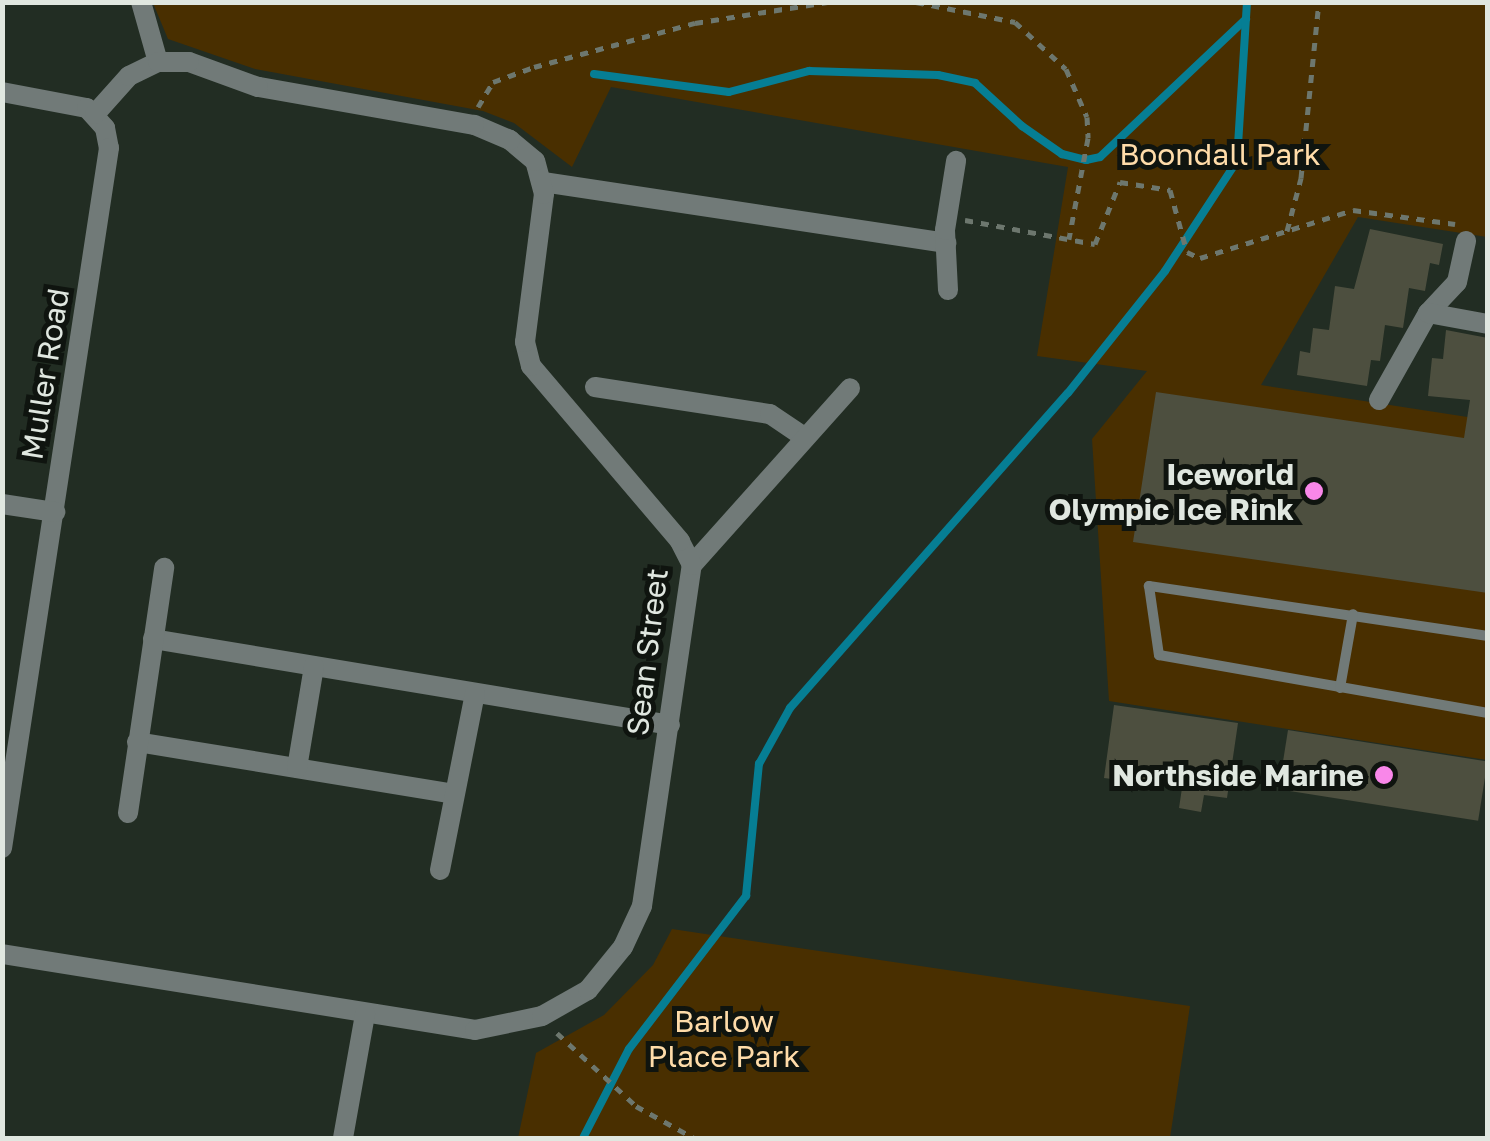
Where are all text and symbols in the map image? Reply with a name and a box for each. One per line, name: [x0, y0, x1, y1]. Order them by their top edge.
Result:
park label: Boondall Park: [1119, 136, 1321, 172]
street label: Muller Road: [14, 286, 76, 462]
place label: Iceworld Olympic Ice Rink: [1049, 456, 1294, 526]
marker: Iceworld Olympic Ice Rink: [1303, 480, 1325, 502]
street label: Sean Street: [619, 566, 675, 738]
place label: Northside Marine: [1112, 757, 1364, 793]
marker: Northside Marine: [1373, 764, 1395, 786]
park label: Barlow Place Park: [648, 1003, 800, 1074]

